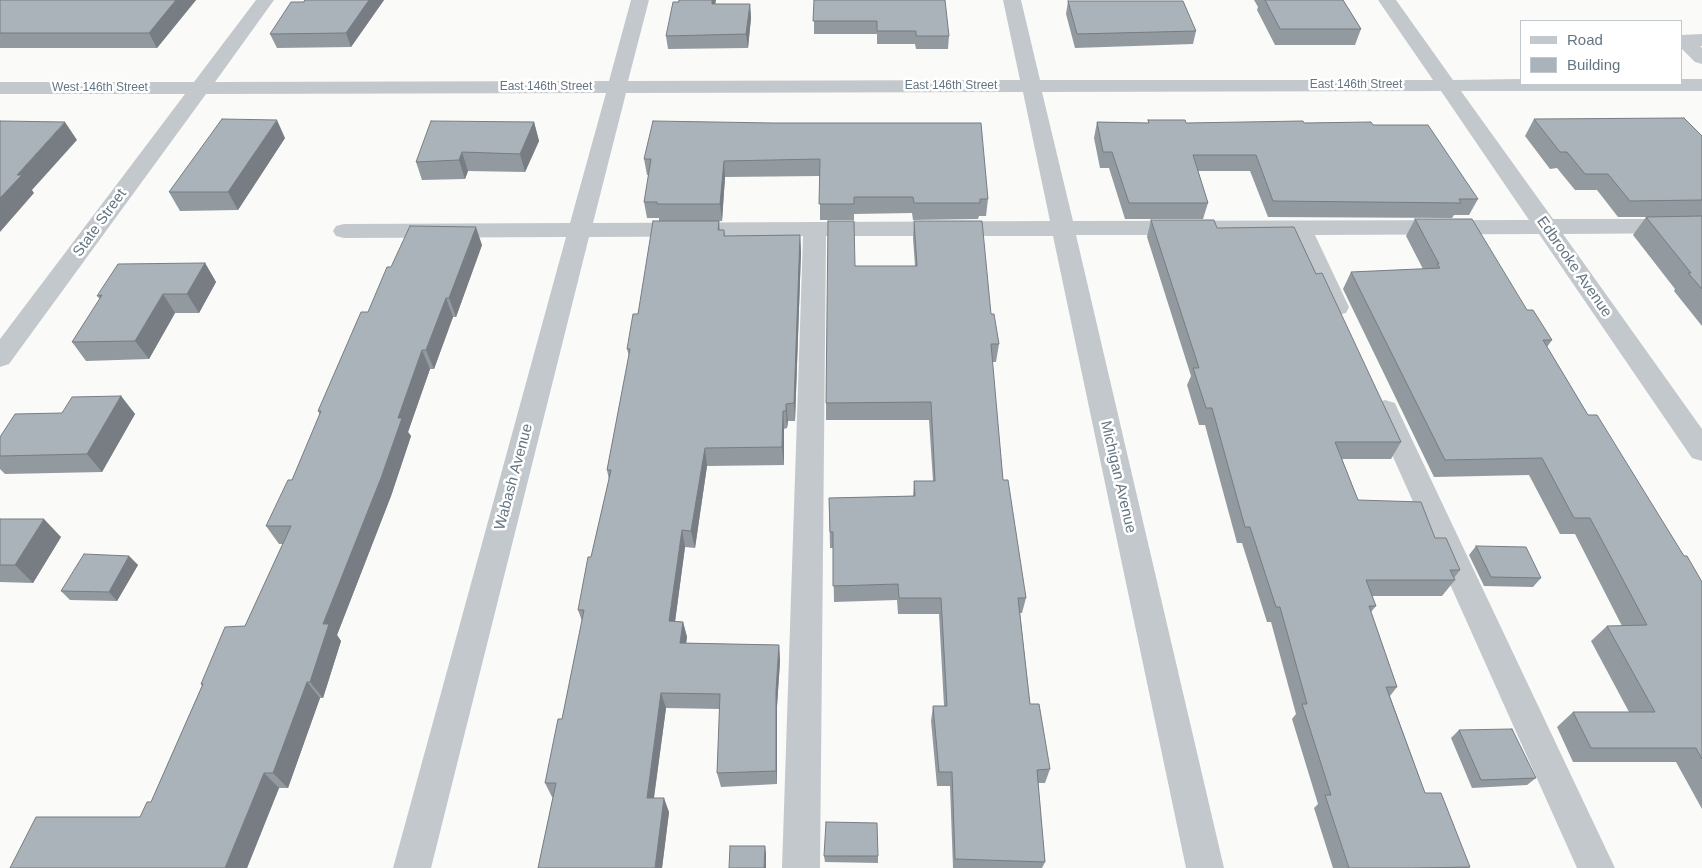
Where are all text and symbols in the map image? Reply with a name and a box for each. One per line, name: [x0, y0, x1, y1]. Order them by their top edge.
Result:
legend: [1520, 20, 1682, 85]
text: Road: [1567, 31, 1603, 48]
text: Building: [1567, 56, 1620, 73]
street label: East 146th Street: [1310, 78, 1402, 92]
street label: East 146th Street: [905, 79, 997, 93]
street label: East 146th Street: [500, 80, 592, 94]
street label: West 146th Street: [52, 81, 148, 95]
street label: State Street: [69, 186, 131, 260]
street label: Edbrooke Avenue: [1533, 213, 1615, 321]
street label: Michigan Avenue: [1096, 419, 1140, 535]
street label: Wabash Avenue: [491, 422, 537, 532]

